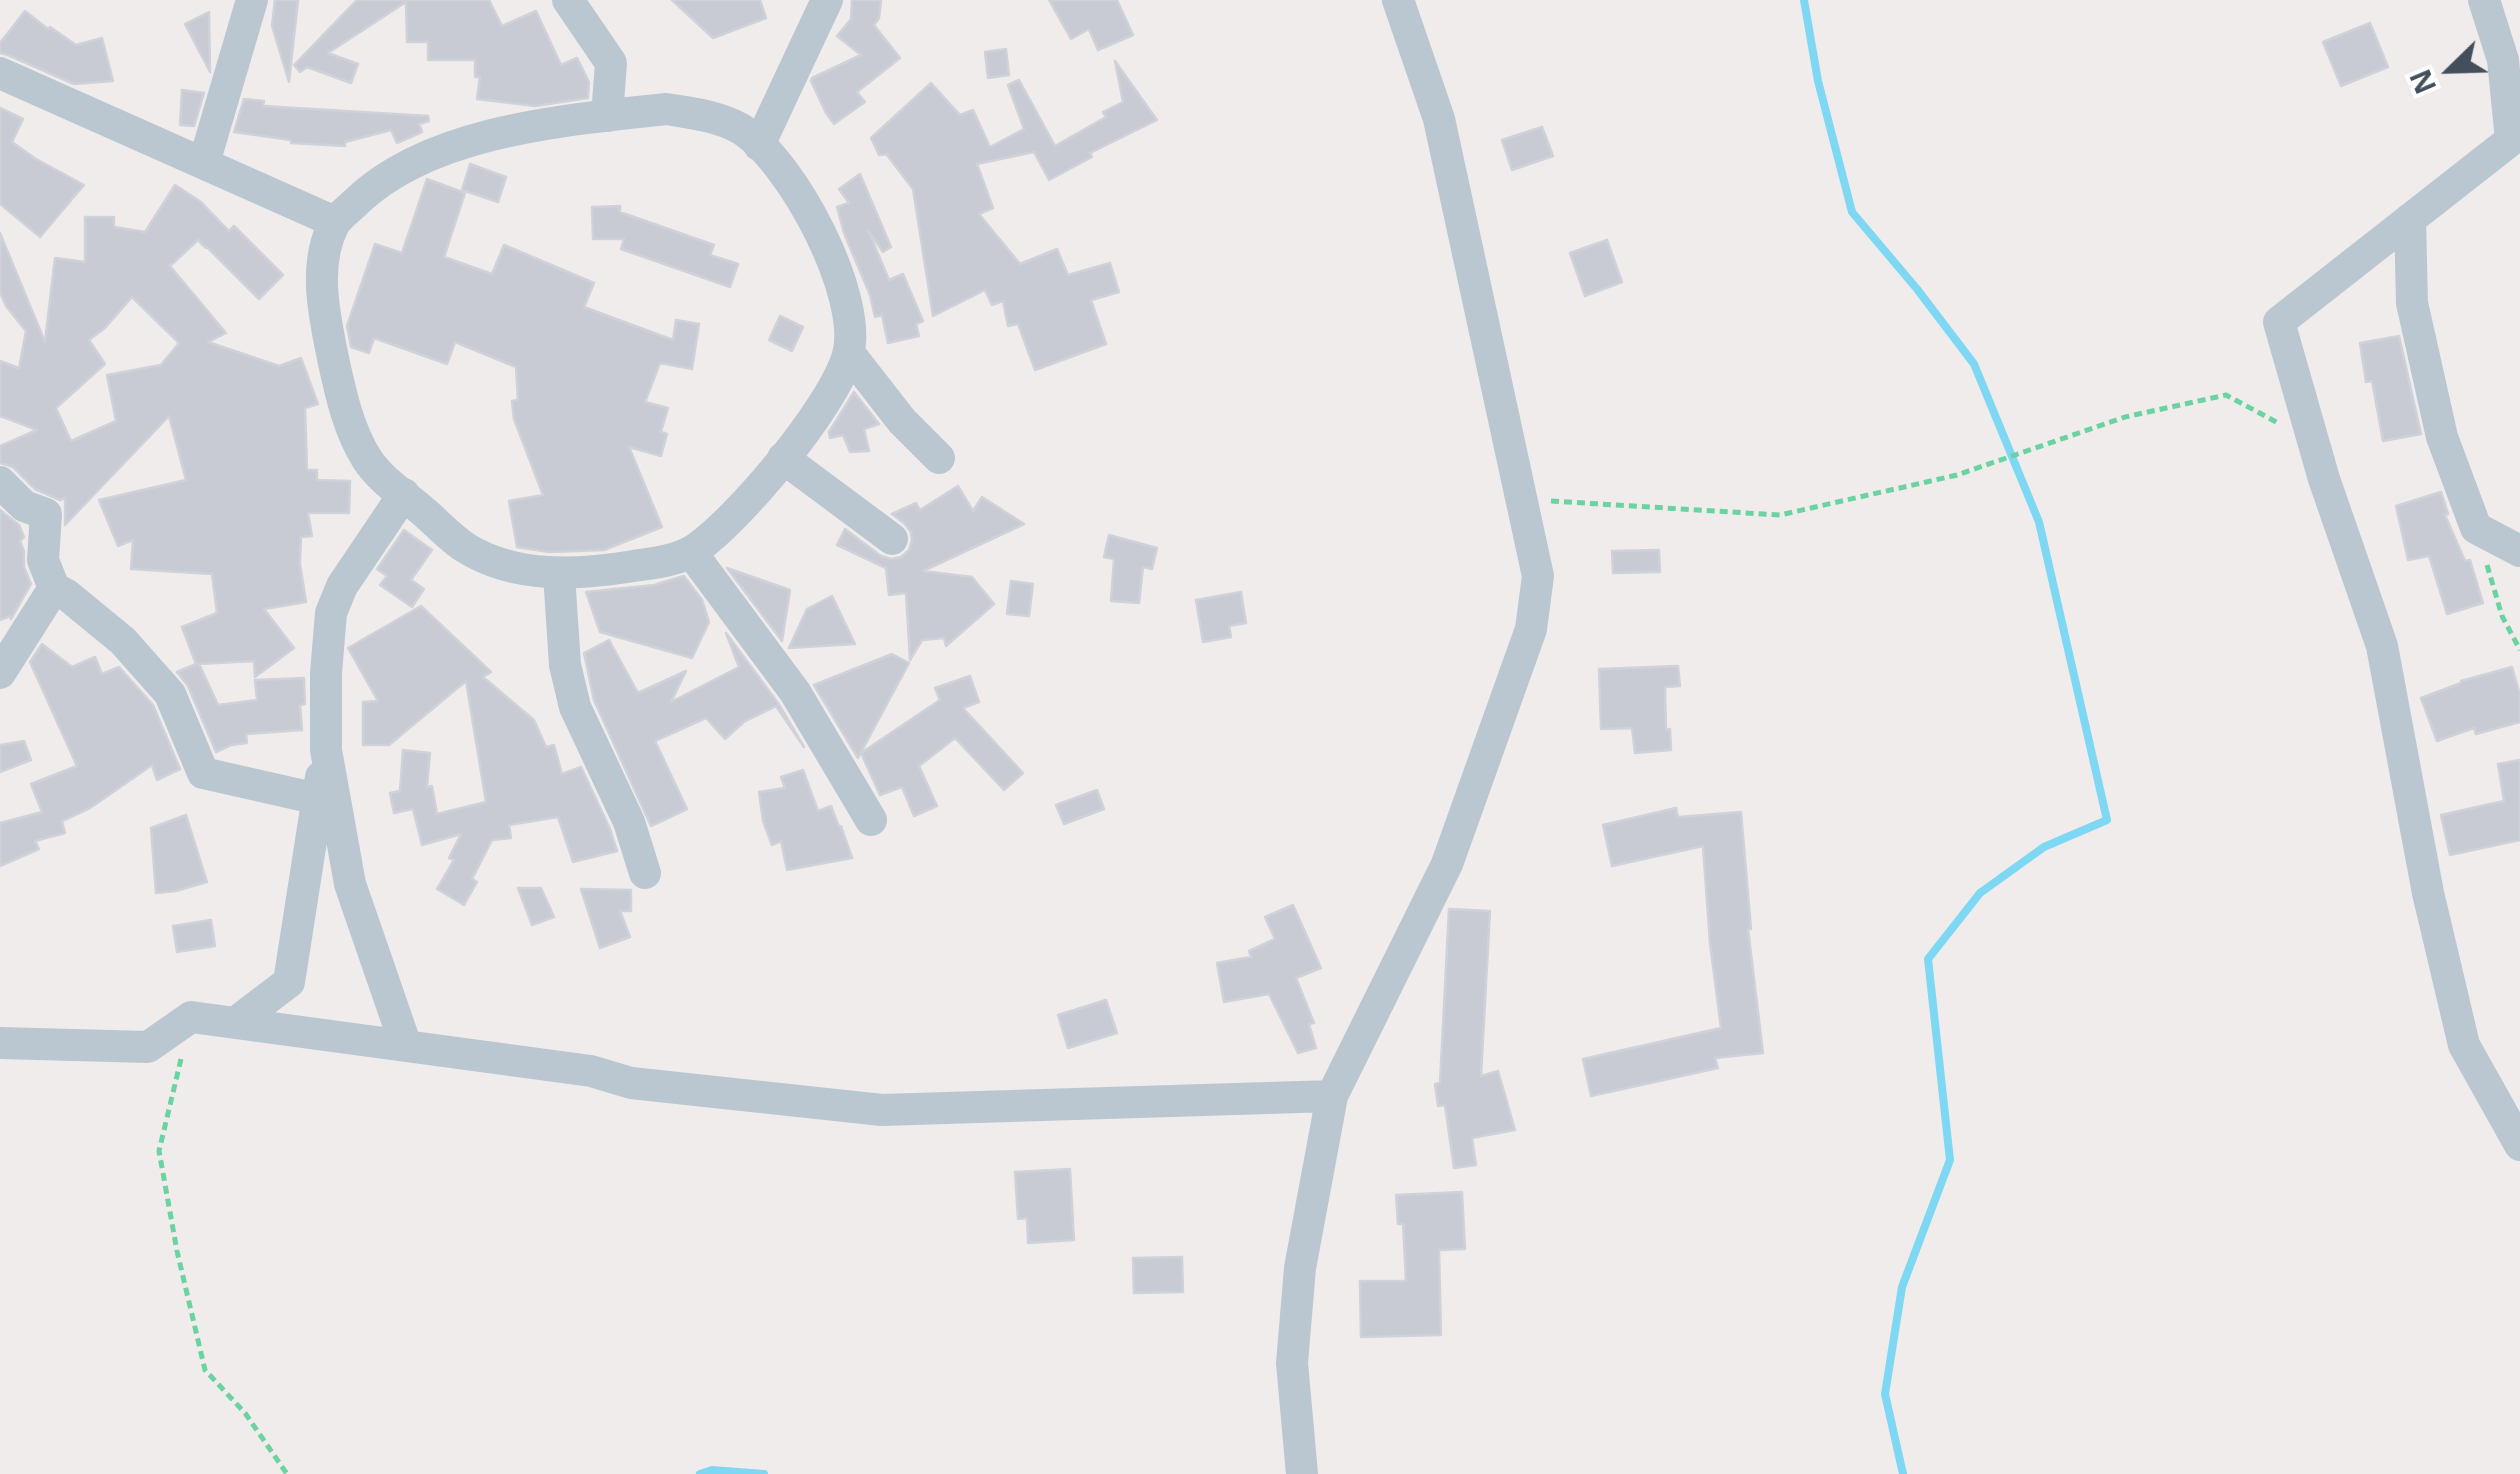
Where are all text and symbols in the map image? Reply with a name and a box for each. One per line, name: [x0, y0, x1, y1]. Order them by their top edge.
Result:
north arrow: [2400, 20, 2500, 120]
text: N: [2400, 64, 2444, 100]

